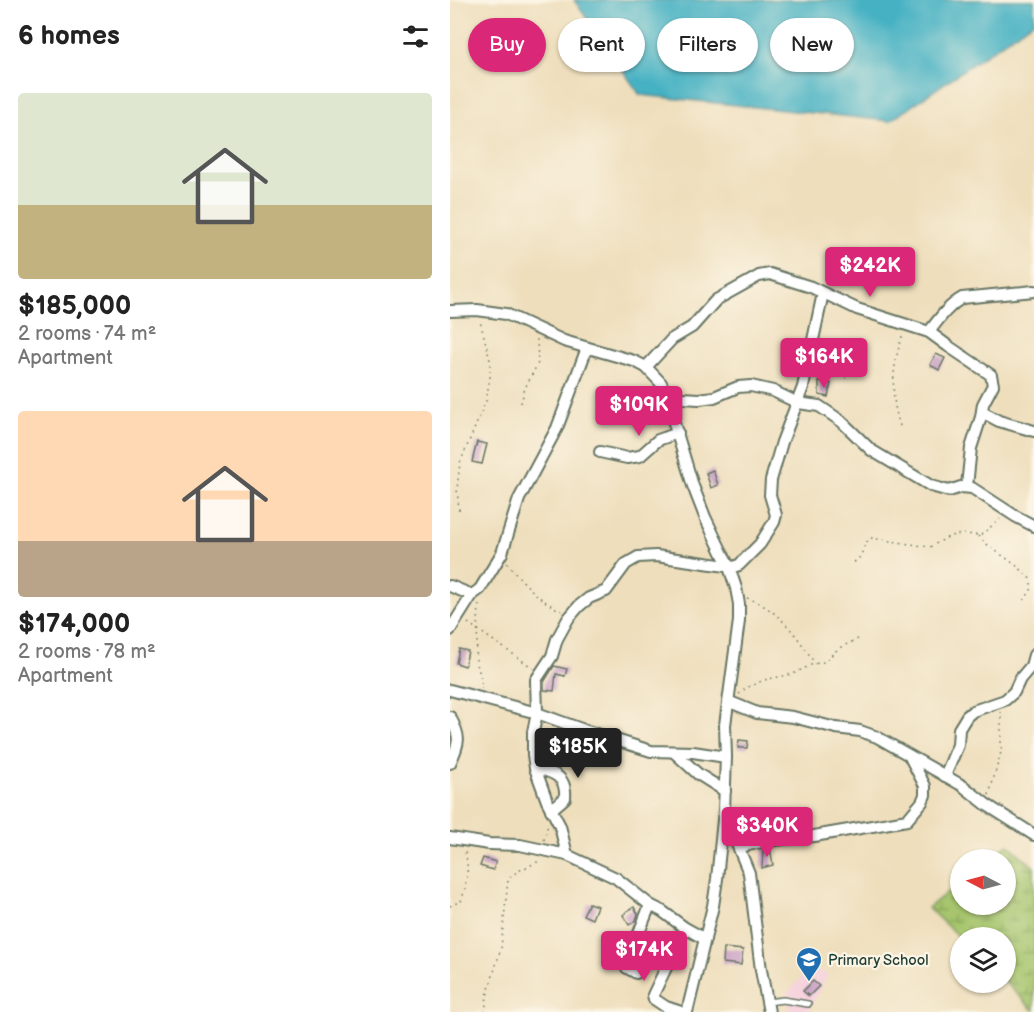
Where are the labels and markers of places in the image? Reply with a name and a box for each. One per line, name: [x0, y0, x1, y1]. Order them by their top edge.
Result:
pin: $242K: [828, 247, 912, 298]
pin: $164K: [782, 338, 866, 389]
pin: $109K: [597, 386, 681, 437]
pin: $185K: [536, 728, 620, 779]
pin: $340K: [725, 807, 809, 858]
pin: $174K: [602, 931, 686, 982]
school or university icon: Primary School: [794, 945, 824, 983]
place label: Primary School: [828, 951, 929, 970]

